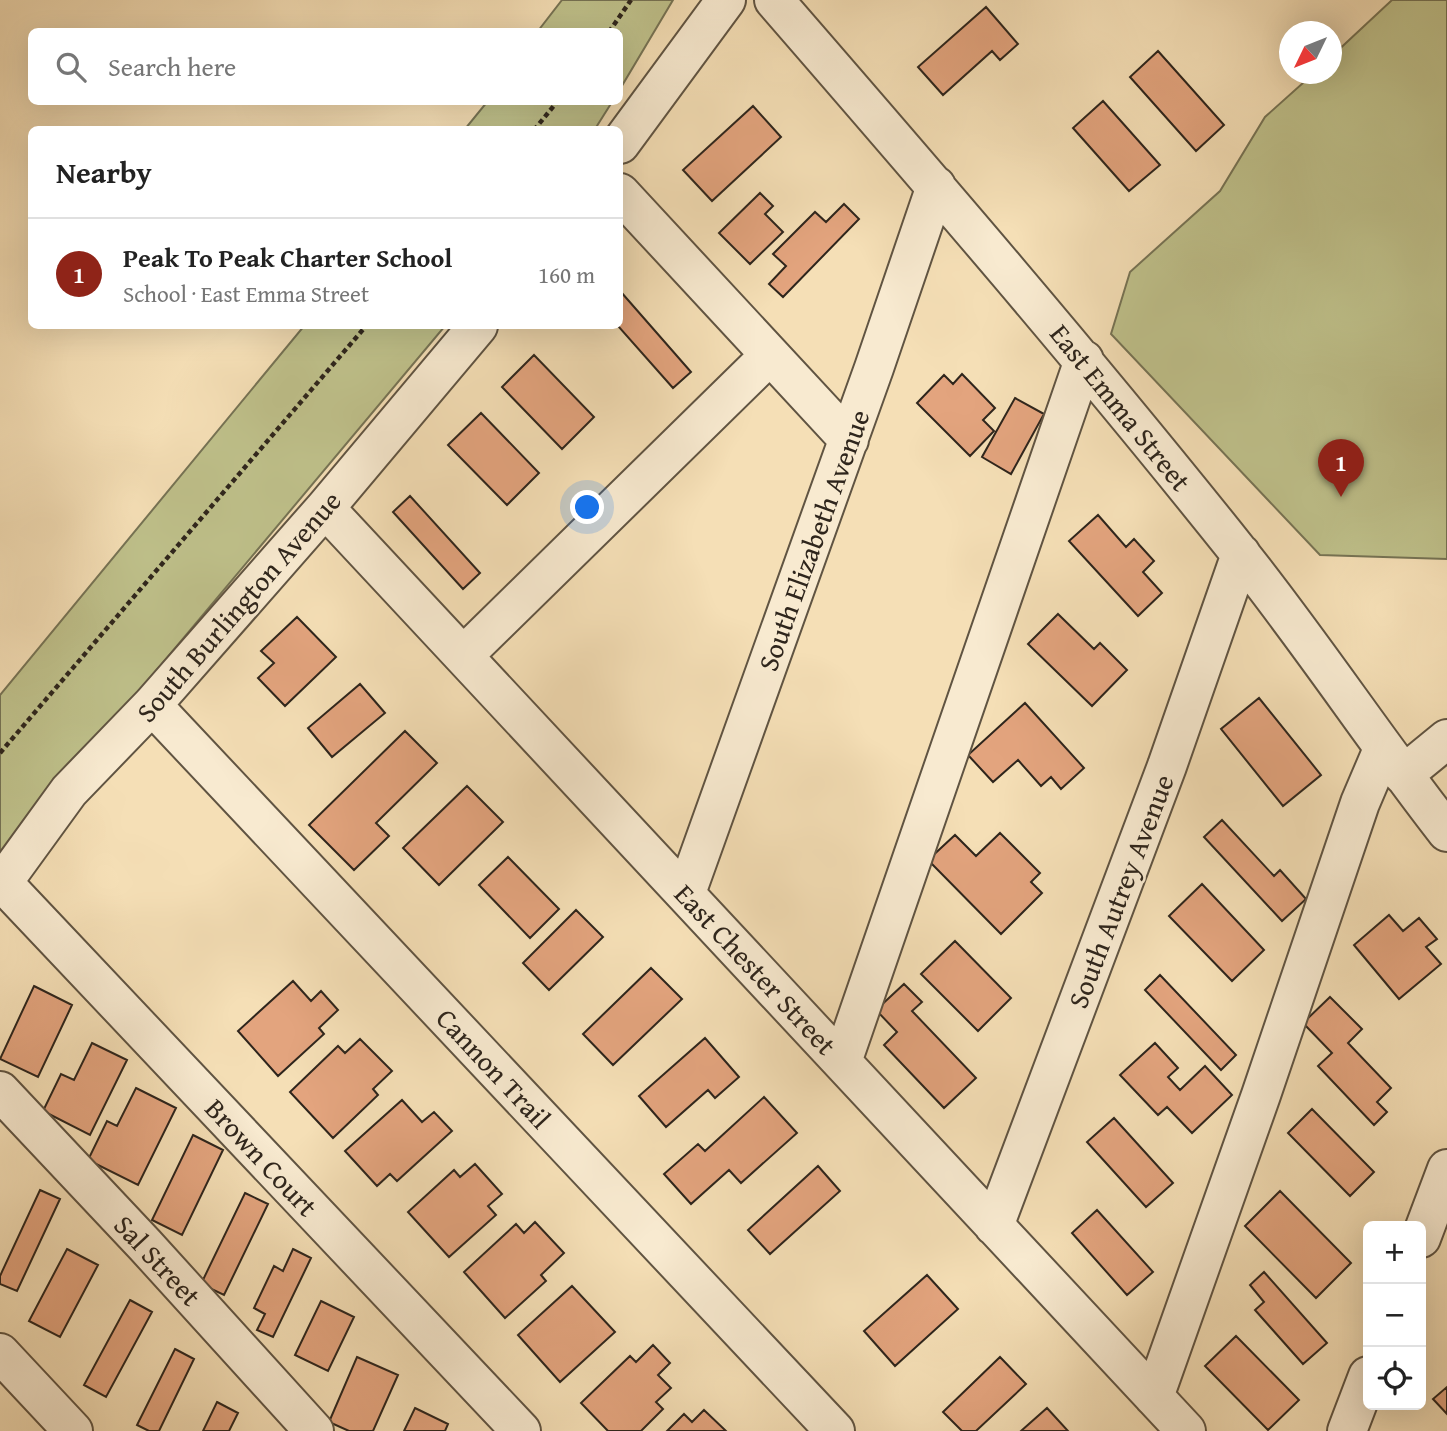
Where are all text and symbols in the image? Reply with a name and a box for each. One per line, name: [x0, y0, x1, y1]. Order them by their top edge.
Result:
north arrow: [1279, 21, 1342, 84]
search box: [28, 28, 623, 105]
text: Search here: [108, 47, 236, 86]
icon: search: [52, 48, 90, 86]
text: Nearby: [56, 150, 152, 194]
text: Peak To Peak Charter School: [123, 238, 452, 277]
text: 1: [73, 258, 85, 291]
text: 160 m: [538, 258, 595, 291]
text: School · East Emma Street: [123, 277, 369, 310]
street label: East Emma Street: [1041, 315, 1201, 500]
street label: South Elizabeth Avenue: [747, 403, 879, 677]
pin: 1: [1318, 439, 1364, 497]
street label: South Burlington Avenue: [126, 481, 350, 731]
your location: [570, 490, 604, 524]
street label: South Autrey Avenue: [1057, 768, 1183, 1014]
street label: East Chester Street: [666, 874, 847, 1064]
street label: Cannon Trail: [427, 998, 561, 1138]
street label: Brown Court: [196, 1089, 328, 1225]
street label: Sal Street: [105, 1205, 211, 1315]
map controls: [1363, 1221, 1426, 1410]
button: +: [1363, 1221, 1426, 1284]
button: −: [1363, 1284, 1426, 1347]
button: locate: [1363, 1347, 1426, 1410]

